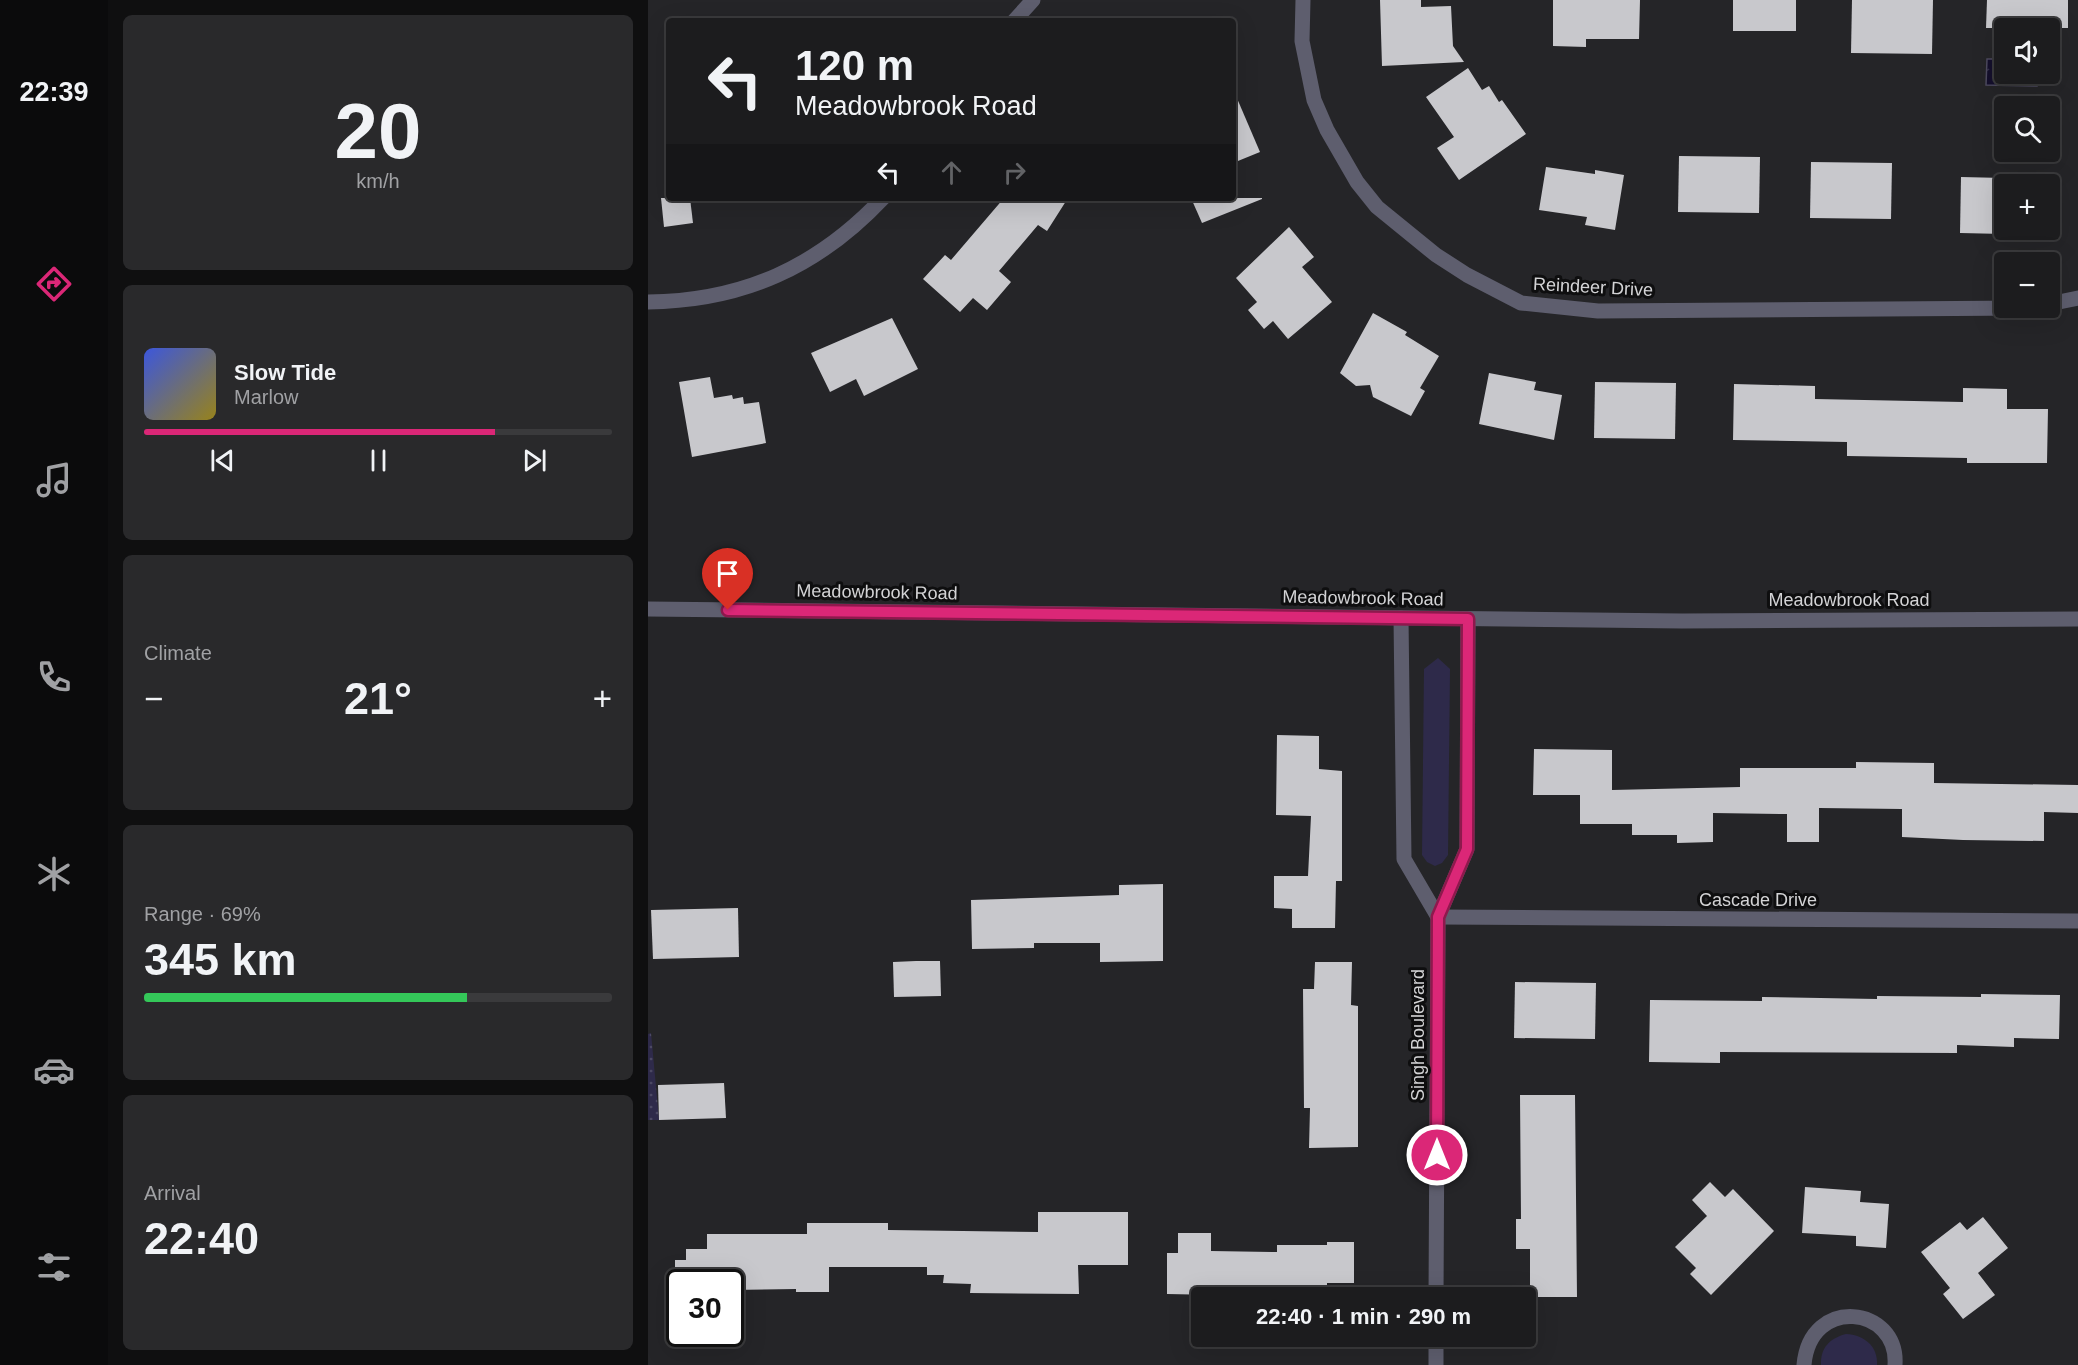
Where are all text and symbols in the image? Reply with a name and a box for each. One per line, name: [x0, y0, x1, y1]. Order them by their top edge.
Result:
map controls: [1994, 18, 2060, 318]
button: sound: [1994, 18, 2060, 84]
icon: left: [696, 42, 774, 120]
text: 120 m: [795, 42, 914, 89]
text: 22:39: [19, 77, 89, 107]
text: 20: [335, 87, 421, 175]
text: Meadowbrook Road: [795, 91, 1037, 121]
button: search: [1994, 96, 2060, 162]
icon: left: [872, 156, 905, 189]
icon: ahead: [935, 156, 968, 189]
icon: right: [998, 156, 1031, 189]
text: km/h: [356, 170, 400, 192]
button: +: [1994, 174, 2060, 240]
button: −: [1994, 252, 2060, 318]
icon: directions: [33, 263, 75, 305]
street label: Reindeer Drive: [1533, 274, 1653, 300]
text: Slow Tide: [234, 360, 336, 385]
text: Marlow: [234, 386, 298, 408]
icon: previous: [206, 444, 239, 477]
icon: pause: [362, 444, 395, 477]
icon: next: [518, 444, 551, 477]
icon: music: [33, 459, 75, 501]
pin: [702, 548, 753, 610]
icon: arrive: [711, 557, 744, 590]
street label: Meadowbrook Road: [796, 581, 958, 603]
street label: Meadowbrook Road: [1282, 587, 1444, 609]
street label: Meadowbrook Road: [1768, 590, 1930, 610]
text: Climate: [144, 642, 212, 664]
icon: phone: [33, 656, 75, 698]
text: 21°: [344, 673, 412, 724]
text: −: [144, 680, 163, 717]
text: +: [593, 680, 612, 717]
icon: climate: [33, 853, 75, 895]
street label: Cascade Drive: [1699, 890, 1817, 910]
text: Range · 69%: [144, 903, 261, 925]
text: 345 km: [144, 934, 297, 985]
street label: Singh Boulevard: [1408, 969, 1428, 1101]
icon: car: [33, 1049, 75, 1091]
position arrow: [1405, 1123, 1469, 1187]
text: Arrival: [144, 1182, 201, 1204]
text: 22:40: [144, 1213, 259, 1264]
icon: filters: [33, 1246, 75, 1288]
speed limit sign: 30: [666, 1269, 744, 1347]
text: 22:40 · 1 min · 290 m: [1256, 1304, 1471, 1329]

